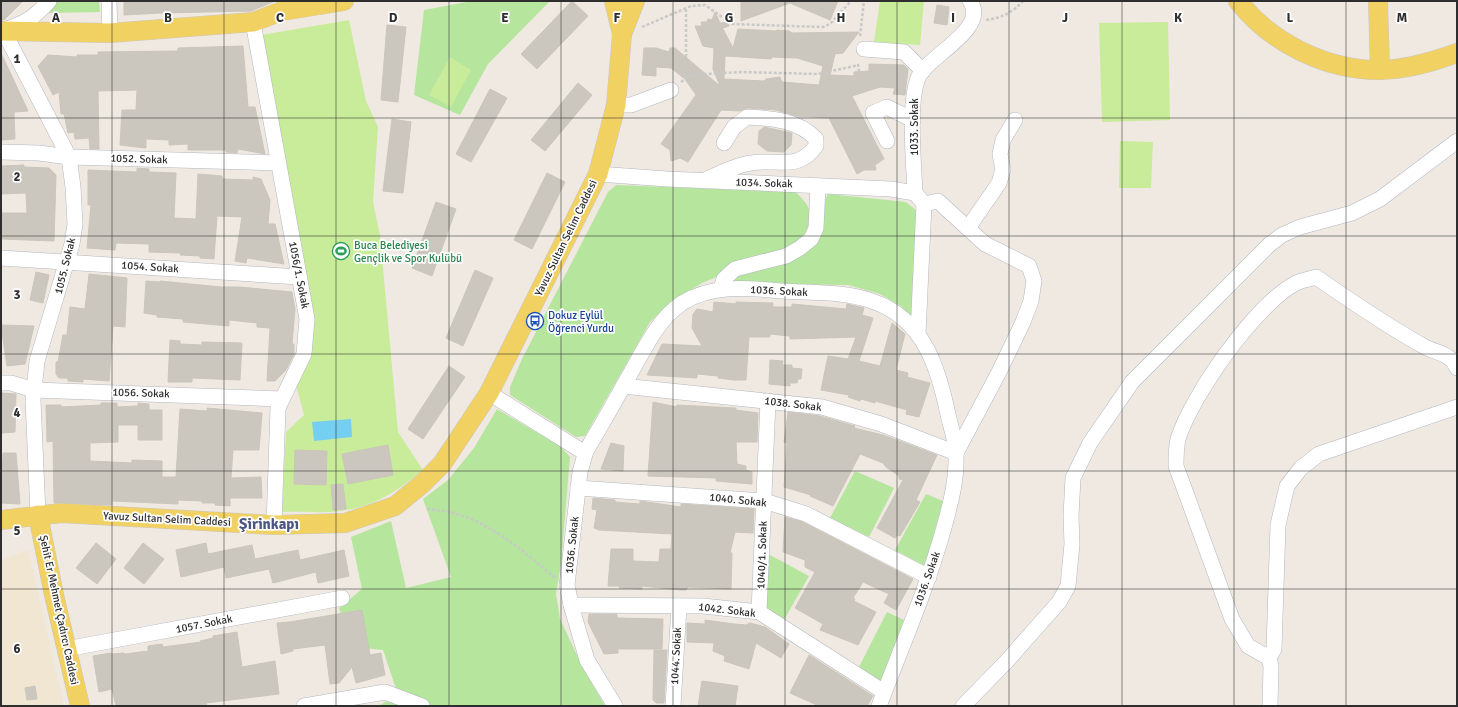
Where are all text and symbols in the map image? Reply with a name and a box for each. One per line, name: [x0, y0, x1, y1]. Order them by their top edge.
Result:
text: A: [52, 10, 61, 26]
text: B: [164, 10, 172, 26]
text: C: [276, 10, 284, 26]
text: D: [389, 10, 398, 26]
text: E: [501, 10, 509, 26]
text: F: [614, 10, 621, 26]
text: G: [725, 10, 733, 26]
text: H: [837, 10, 845, 26]
text: I: [951, 10, 955, 26]
text: J: [1062, 10, 1068, 26]
text: K: [1174, 10, 1182, 26]
text: L: [1287, 10, 1294, 26]
text: M: [1397, 10, 1408, 26]
text: 1: [13, 51, 21, 67]
street label: 1033. Sokak: [908, 98, 921, 156]
street label: 1052. Sokak: [110, 152, 168, 167]
text: 2: [13, 169, 21, 185]
street label: 1034. Sokak: [735, 176, 793, 191]
street label: Yavuz Sultan Selim Caddesi: [532, 178, 600, 298]
street label: 1055. Sokak: [52, 236, 78, 295]
place label: Buca Belediyesi Gençlik ve Spor Kulübü: [354, 239, 462, 265]
street label: 1056/1. Sokak: [286, 240, 312, 310]
sports icon: Buca Belediyesi Gençlik ve Spor Kulübü: [331, 241, 351, 261]
street label: 1054. Sokak: [121, 259, 180, 276]
street label: 1036. Sokak: [750, 283, 809, 299]
text: 3: [13, 287, 21, 303]
place label: Dokuz Eylül Öğrenci Yurdu: [548, 309, 614, 335]
bus stop icon: Dokuz Eylül Öğrenci Yurdu: [525, 311, 545, 331]
street label: 1056. Sokak: [112, 386, 170, 401]
street label: 1038. Sokak: [764, 394, 823, 414]
text: 4: [13, 405, 21, 421]
street label: 1040. Sokak: [709, 491, 768, 510]
street label: Yavuz Sultan Selim Caddesi: [103, 509, 231, 529]
district label: Şirinkapı: [239, 515, 299, 533]
street label: 1036. Sokak: [563, 515, 582, 574]
street label: 1040/1. Sokak: [754, 520, 770, 589]
text: 5: [13, 523, 21, 539]
street label: Şehit Er Mehmet Çadırcı Caddesi: [37, 534, 81, 686]
street label: 1036. Sokak: [911, 549, 943, 608]
street label: 1042. Sokak: [698, 600, 757, 620]
street label: 1057. Sokak: [175, 612, 234, 636]
street label: 1044. Sokak: [668, 626, 684, 685]
text: 6: [13, 641, 21, 657]

